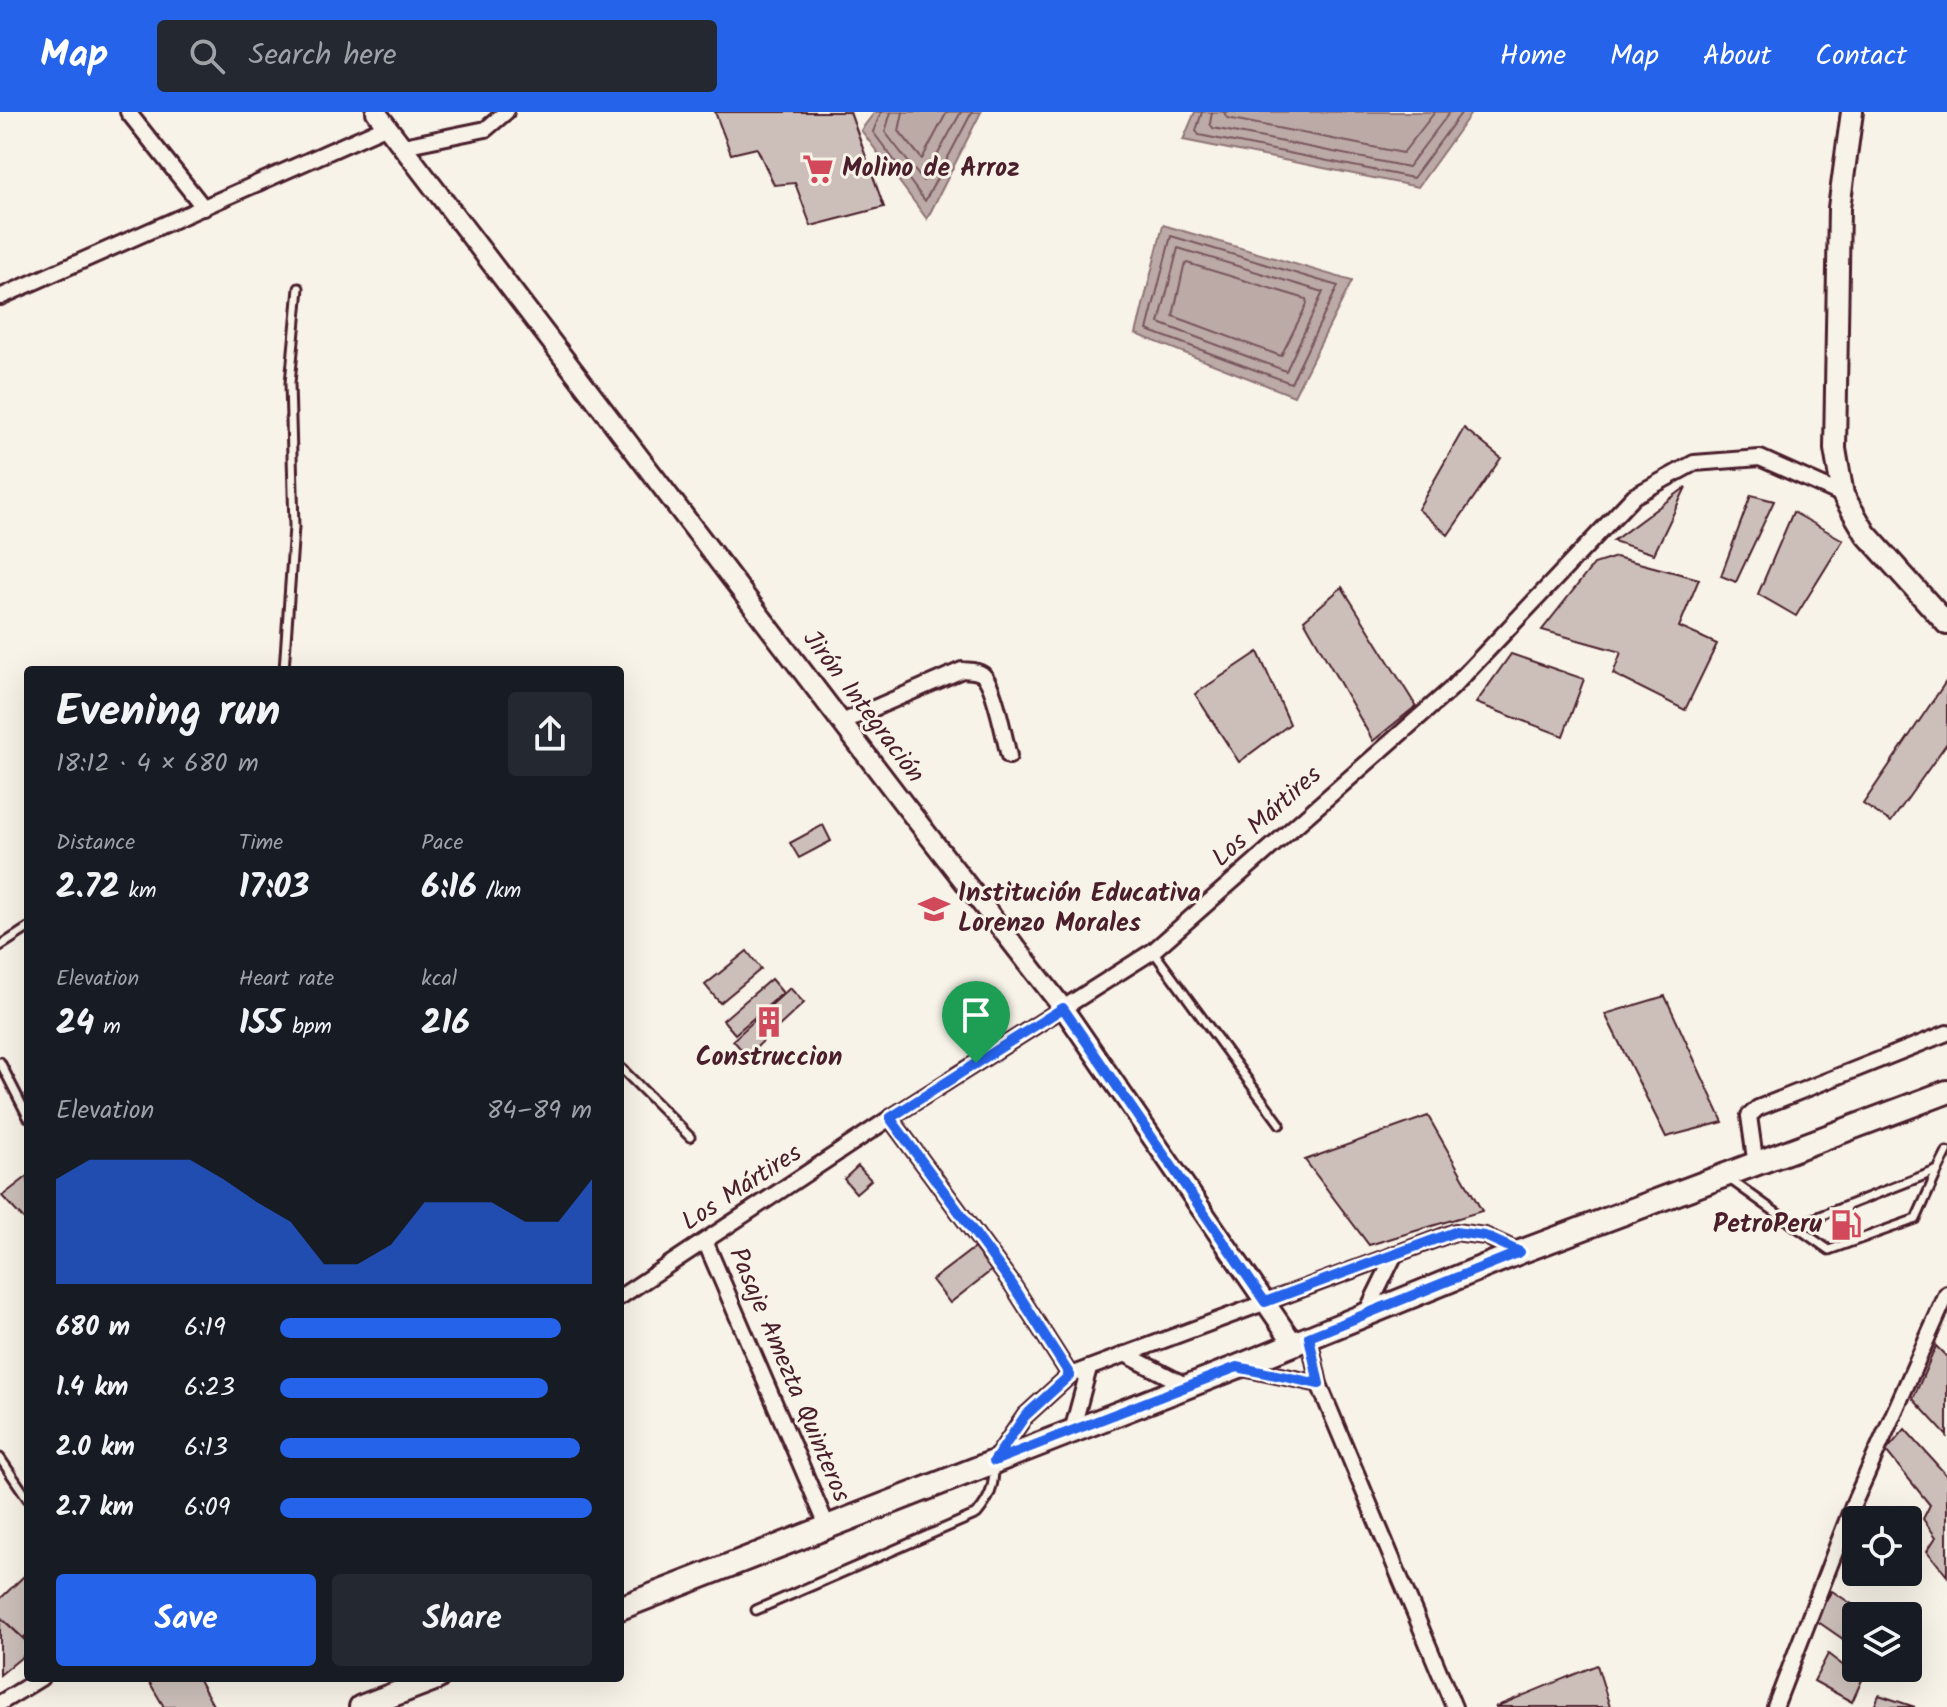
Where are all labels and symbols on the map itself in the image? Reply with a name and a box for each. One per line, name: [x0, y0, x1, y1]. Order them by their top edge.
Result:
place label: Molino de Arroz: [842, 148, 1020, 190]
supermarket icon: Molino de Arroz: [801, 152, 835, 186]
street label: Jirón Integración: [791, 621, 935, 793]
street label: Los Mártires: [1202, 756, 1332, 878]
place label: Institución Educativa Lorenzo Morales: [958, 873, 1201, 945]
school or university icon: Institución Educativa Lorenzo Morales: [917, 892, 951, 926]
pin: [942, 981, 1010, 1063]
building icon: Construccion: [752, 1005, 786, 1039]
place label: Construccion: [696, 1037, 842, 1079]
street label: Los Mártires: [673, 1133, 811, 1243]
place label: PetroPeru: [1713, 1204, 1822, 1246]
fuel station icon: PetroPeru: [1829, 1208, 1863, 1242]
street label: Pasaje Amezta Quinteros: [716, 1241, 862, 1509]

